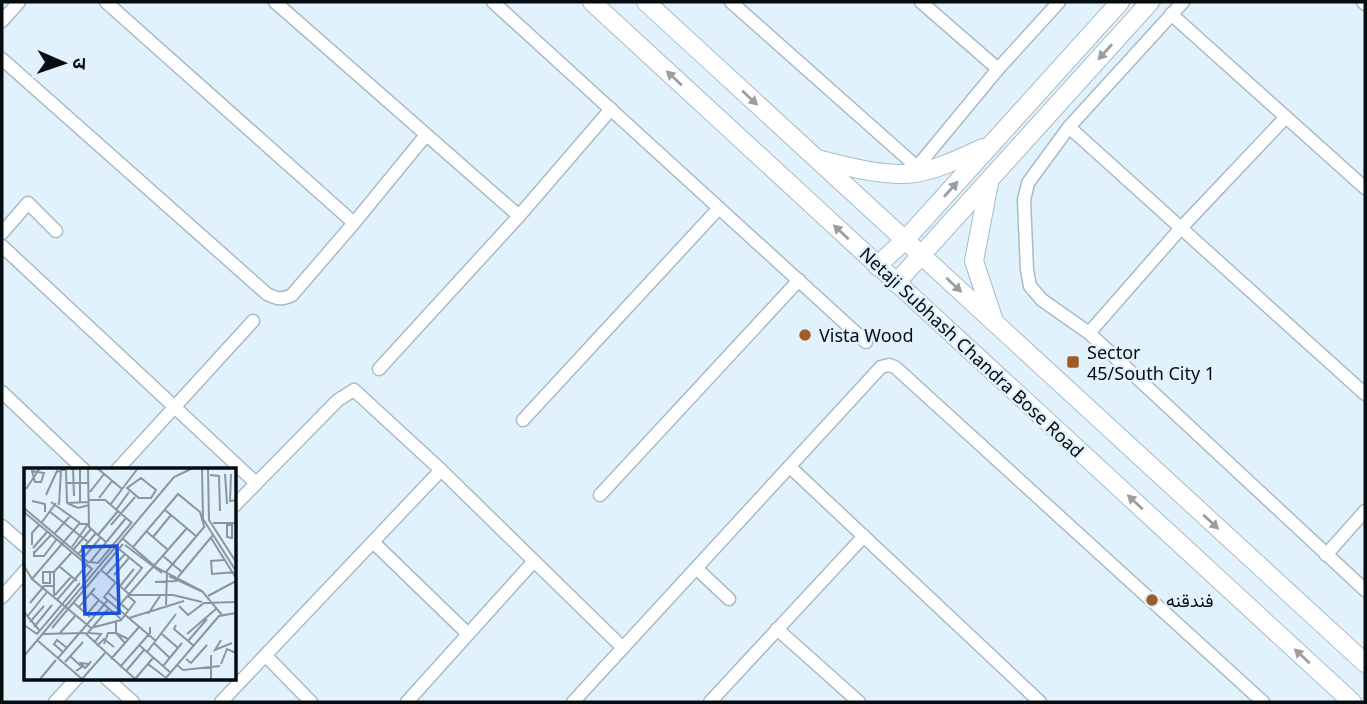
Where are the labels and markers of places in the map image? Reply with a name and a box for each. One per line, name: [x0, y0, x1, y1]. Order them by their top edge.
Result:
place label: Vista Wood: [819, 323, 914, 347]
marker: Vista Wood: [797, 327, 813, 343]
place label: Sector 45/South City 1: [1087, 340, 1215, 385]
marker: Sector 45/South City 1: [1065, 354, 1081, 370]
place label: فندقنه: [1166, 588, 1214, 612]
marker: فندقنه: [1144, 592, 1160, 608]

